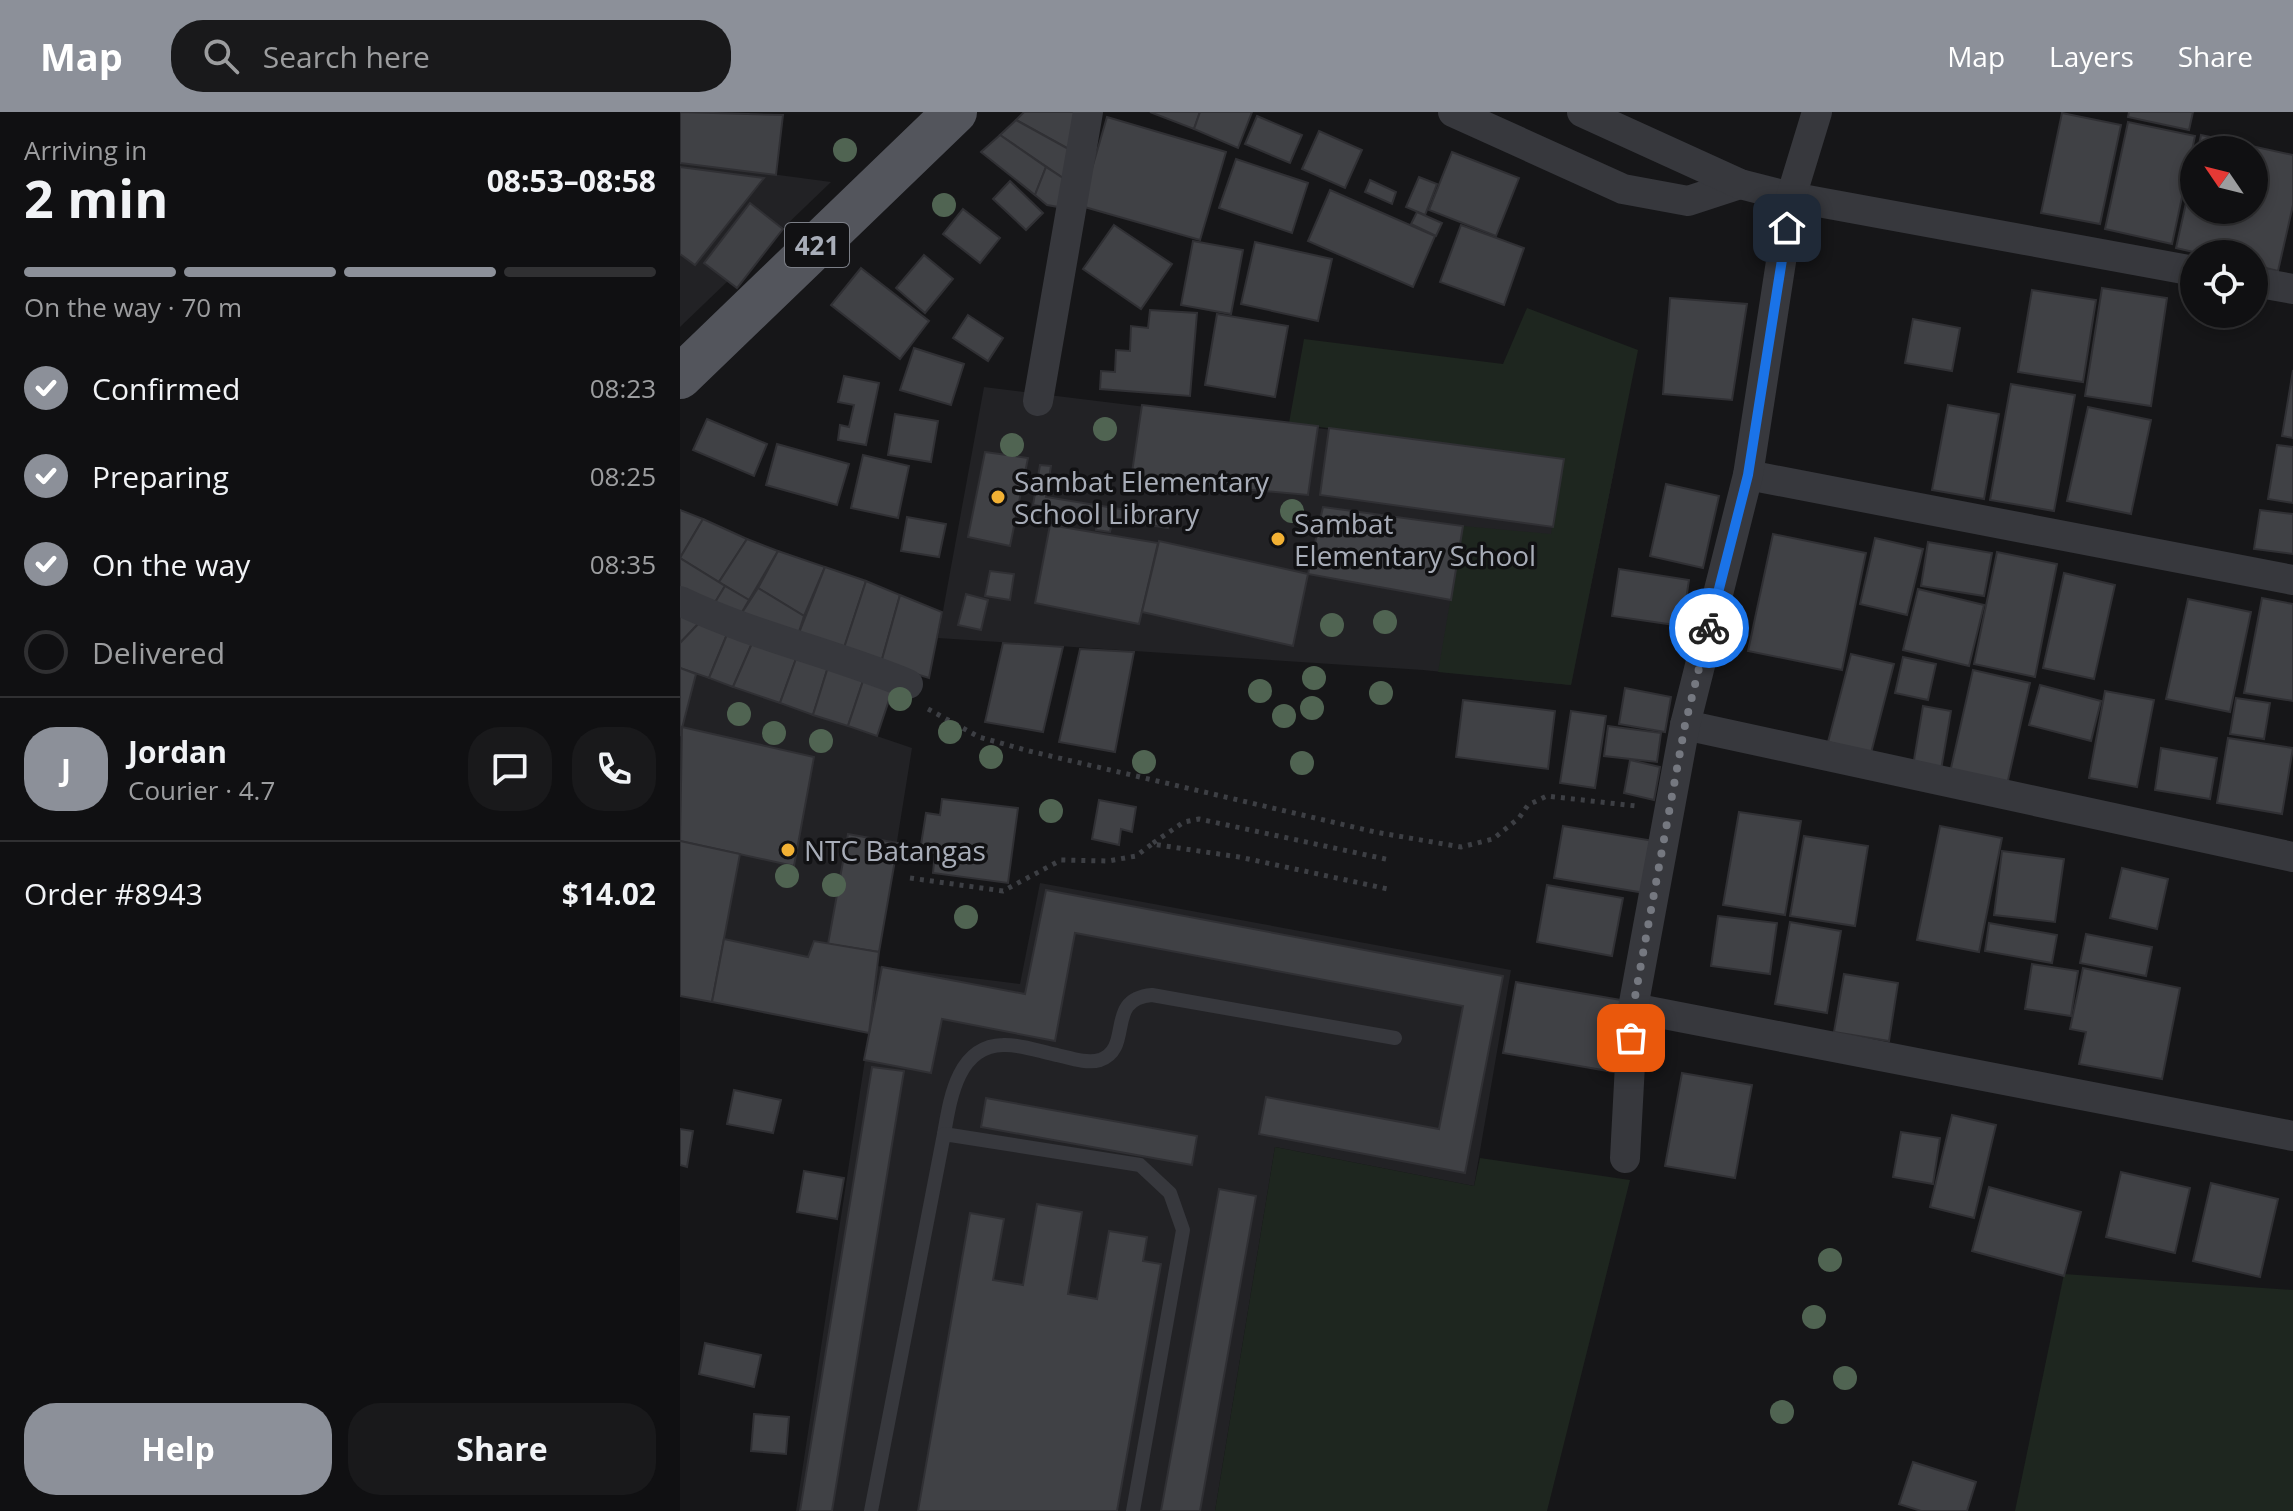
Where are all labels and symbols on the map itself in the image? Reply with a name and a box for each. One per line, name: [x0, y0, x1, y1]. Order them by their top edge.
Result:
north arrow: [2180, 136, 2268, 224]
pin: [1753, 194, 1821, 262]
road number: 421: [785, 223, 849, 267]
place label: Sambat Elementary School Library: [1014, 462, 1270, 532]
marker: Sambat Elementary School Library: [989, 488, 1007, 506]
place label: Sambat Elementary School: [1294, 504, 1536, 574]
marker: Sambat Elementary School: [1269, 530, 1287, 548]
courier: [1669, 588, 1749, 668]
place label: NTC Batangas: [804, 831, 986, 869]
marker: NTC Batangas: [779, 841, 797, 859]
pin: [1597, 1004, 1665, 1072]

